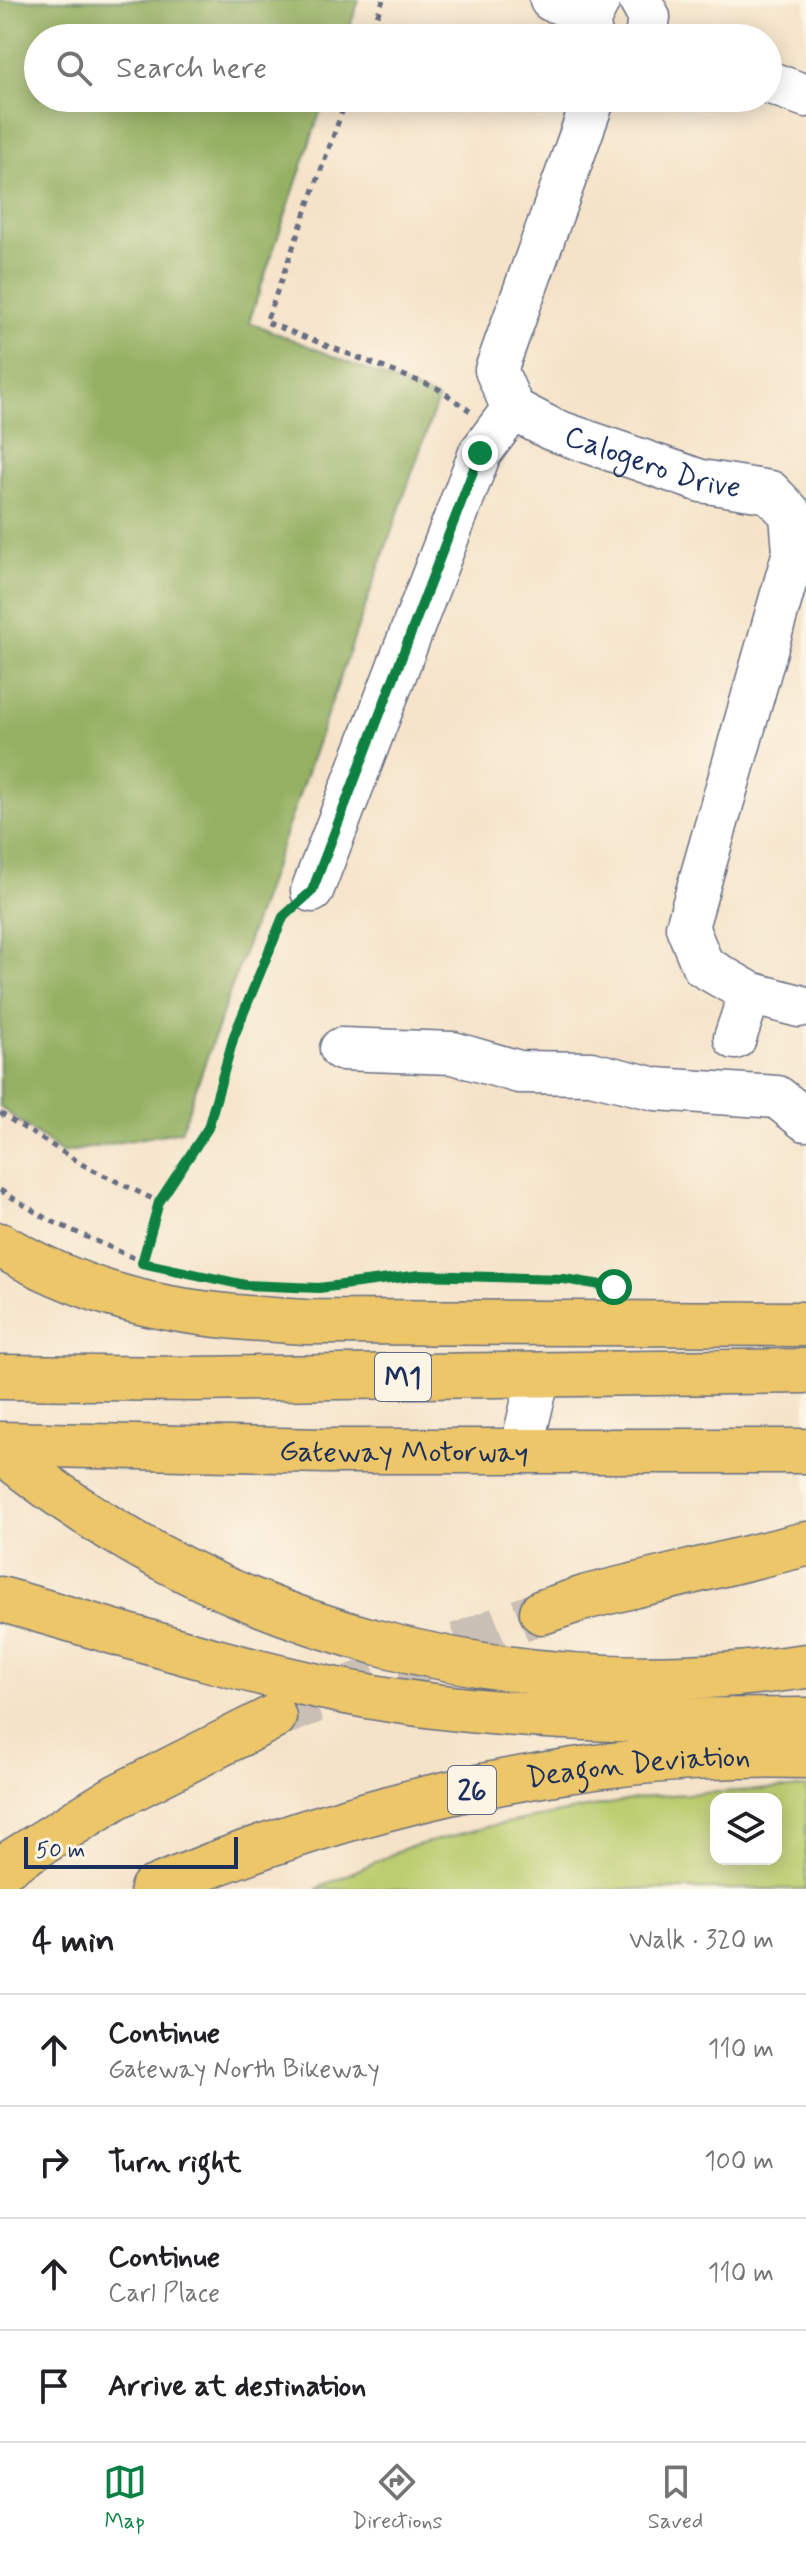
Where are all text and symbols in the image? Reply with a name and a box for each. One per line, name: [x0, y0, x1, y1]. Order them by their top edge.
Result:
search box: [24, 24, 782, 112]
icon: search: [52, 46, 96, 90]
text: Search here: [116, 49, 267, 88]
street label: Calogero Drive: [559, 417, 744, 508]
route end: [462, 435, 498, 471]
route start: [596, 1269, 632, 1305]
road number: M1: [375, 1353, 431, 1401]
street label: Gateway Motorway: [279, 1432, 529, 1472]
street label: Deagon Deviation: [523, 1738, 751, 1798]
road number: 26: [448, 1766, 496, 1814]
map controls: [710, 1793, 782, 1865]
button: layers: [710, 1793, 782, 1865]
scale bar: [24, 1833, 238, 1869]
text: 50 m: [36, 1837, 85, 1865]
text: 4 min: [32, 1919, 115, 1964]
text: Walk · 320 m: [629, 1924, 774, 1958]
text: Continue: [108, 2014, 220, 2053]
icon: ahead: [32, 2028, 76, 2072]
text: 110 m: [708, 2033, 774, 2067]
text: Gateway North Bikeway: [108, 2053, 380, 2087]
icon: right: [32, 2140, 76, 2184]
text: Turn right: [108, 2143, 241, 2182]
text: 100 m: [704, 2145, 774, 2179]
text: Continue: [108, 2238, 220, 2277]
icon: ahead: [32, 2252, 76, 2296]
text: 110 m: [708, 2257, 774, 2291]
text: Carl Place: [108, 2277, 220, 2311]
icon: arrive: [32, 2364, 76, 2408]
text: Arrive at destination: [108, 2367, 366, 2406]
tab: Map: [103, 2460, 147, 2536]
tab: Directions: [352, 2460, 442, 2536]
tab: Saved: [648, 2460, 703, 2536]

